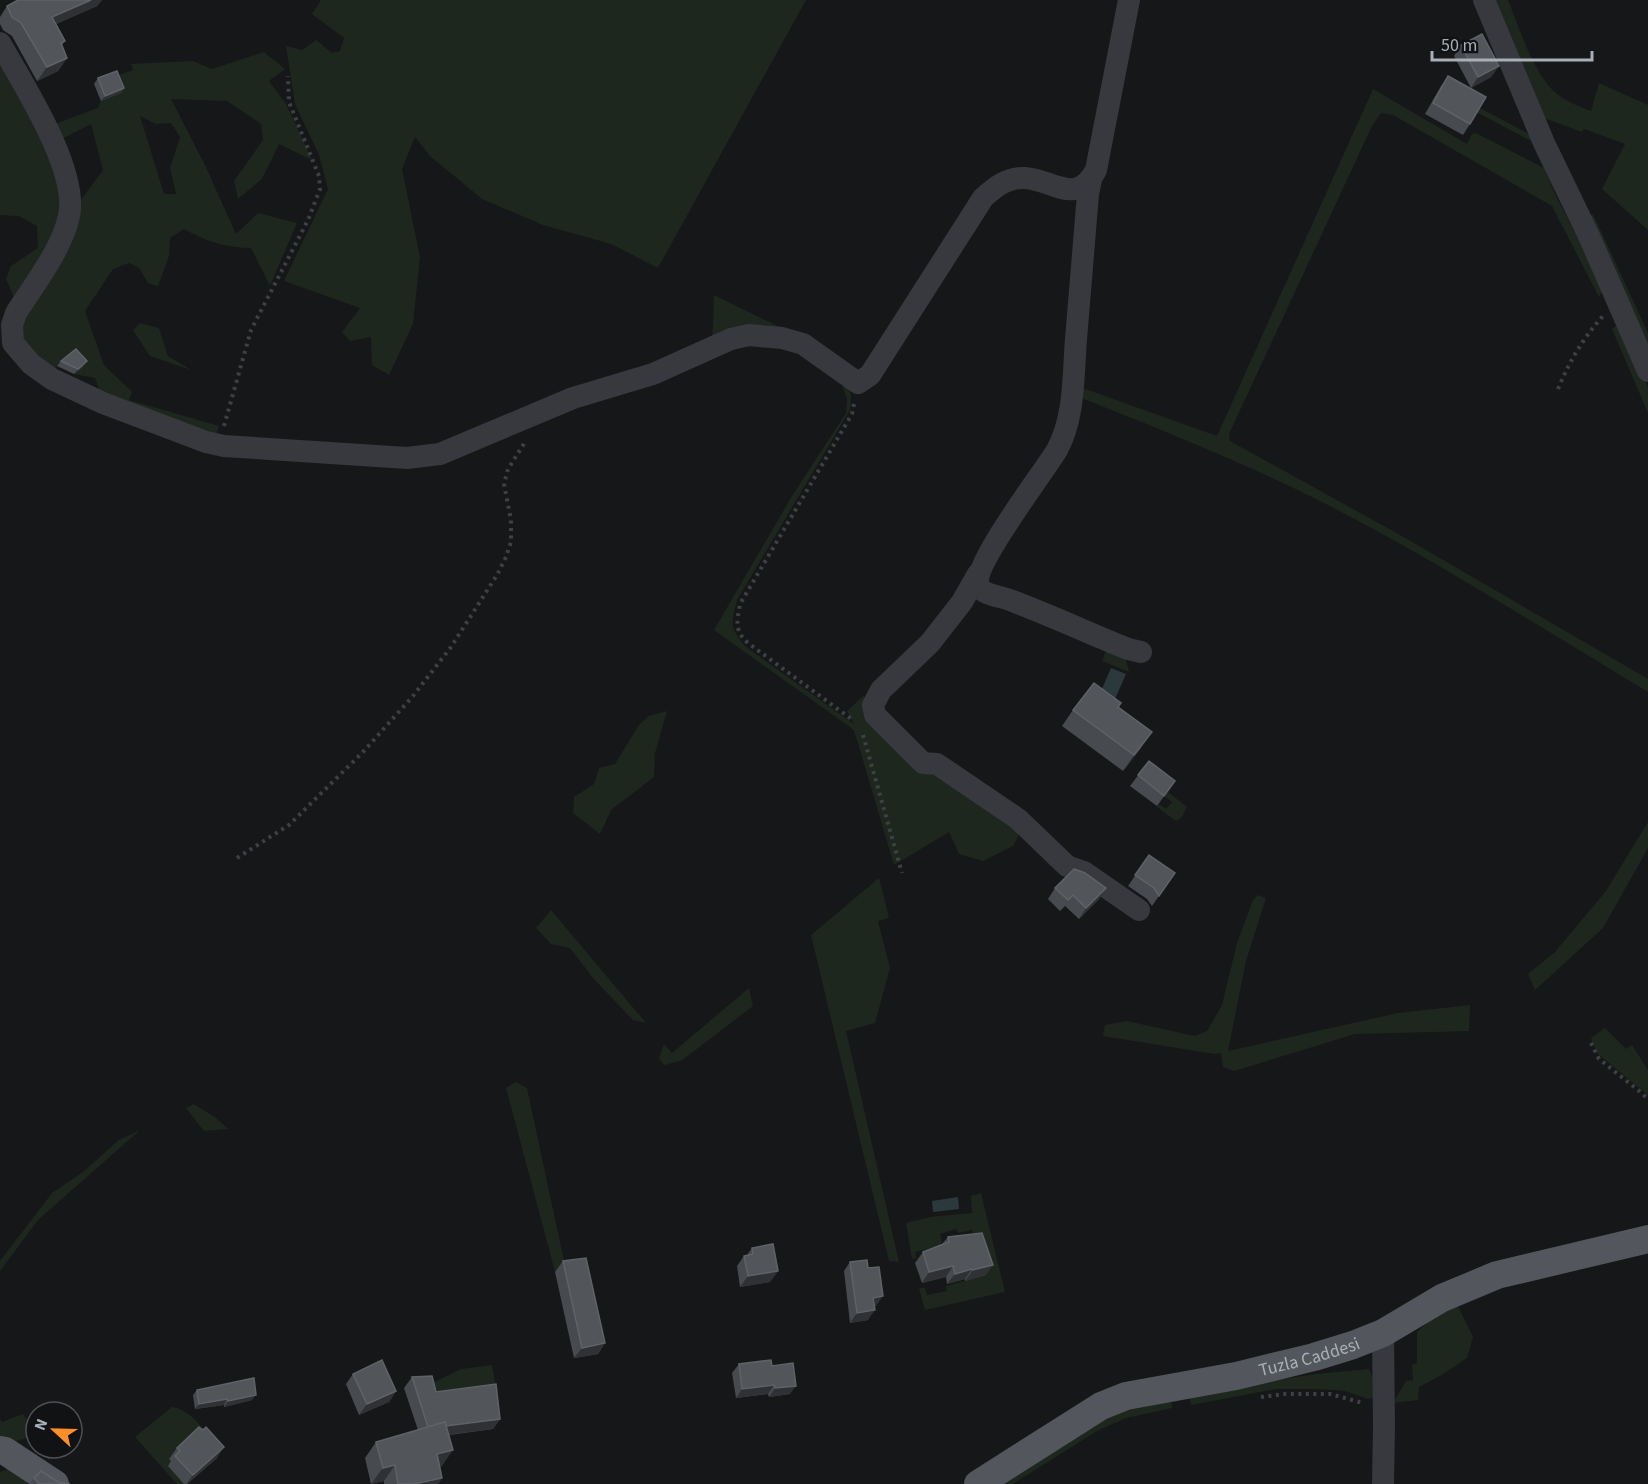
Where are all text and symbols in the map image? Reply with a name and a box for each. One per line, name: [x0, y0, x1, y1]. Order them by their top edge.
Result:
scale bar: [1432, 24, 1592, 62]
text: 50 m: [1441, 33, 1477, 58]
street label: Tuzla Caddesi: [1256, 1331, 1364, 1383]
north arrow: [24, 1400, 84, 1460]
text: N: [29, 1416, 53, 1434]

